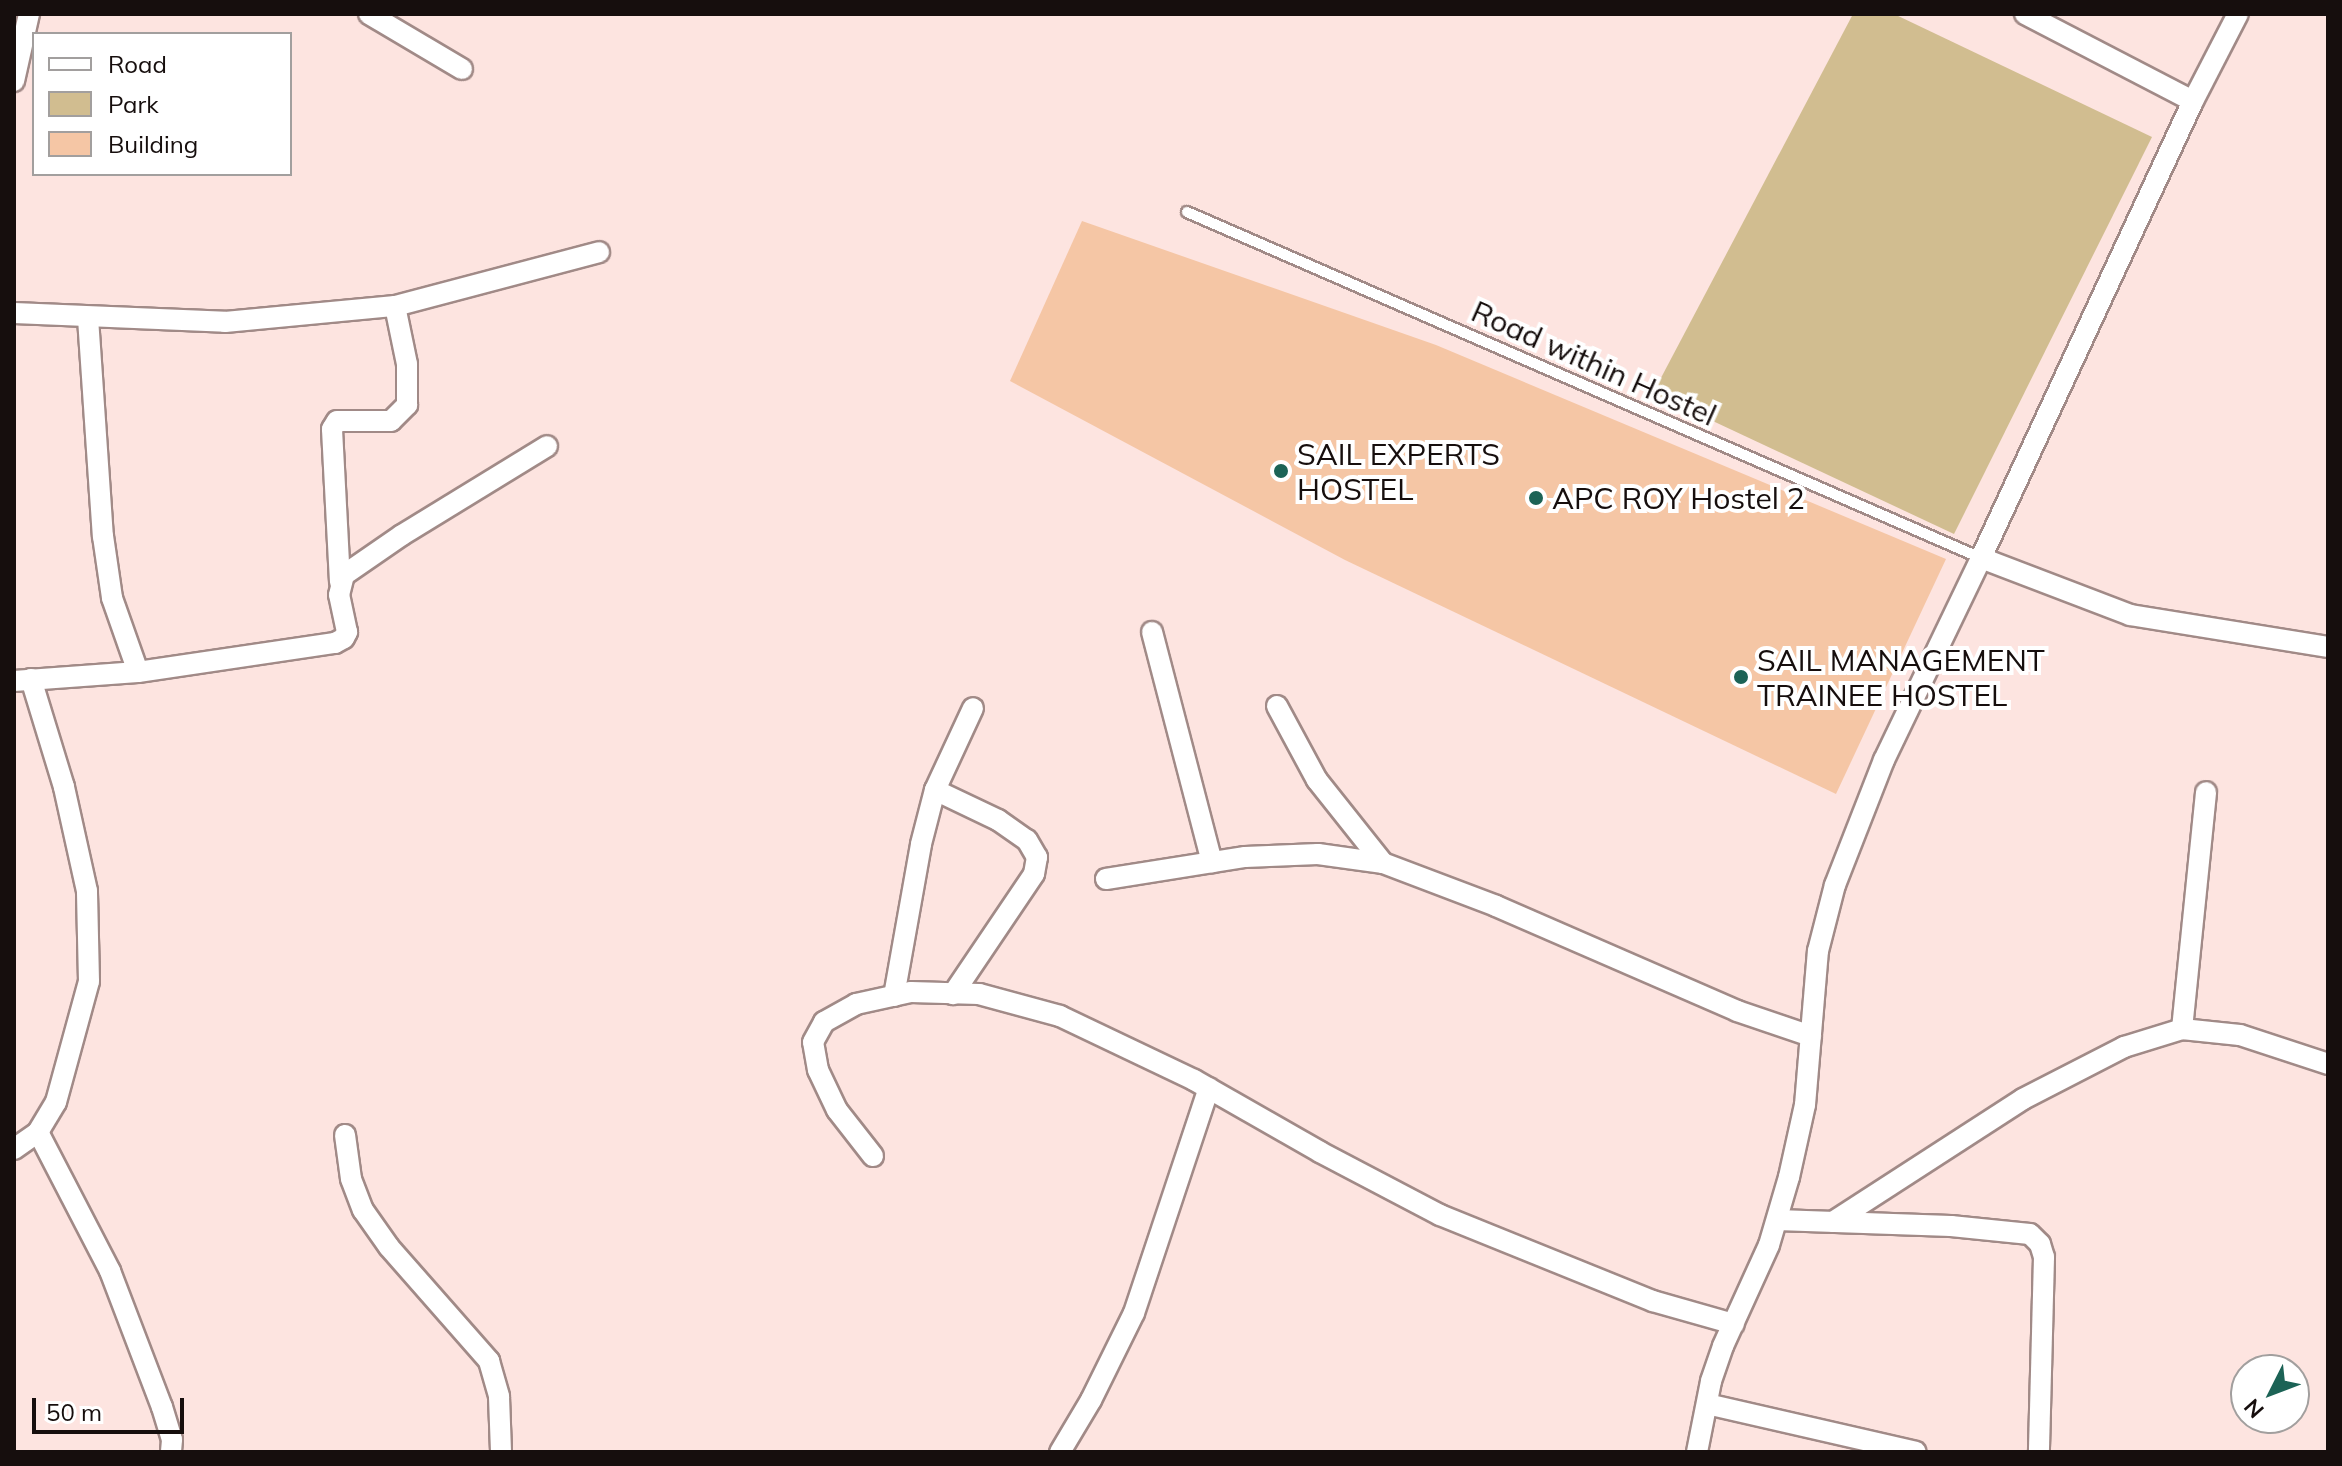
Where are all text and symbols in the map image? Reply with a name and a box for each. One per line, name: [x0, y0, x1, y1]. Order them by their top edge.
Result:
legend: [32, 32, 292, 176]
text: Road: [108, 49, 167, 79]
text: Park: [108, 89, 159, 119]
text: Building: [108, 129, 198, 159]
street label: Road within Hostel: [1466, 293, 1722, 433]
place label: SAIL EXPERTS HOSTEL: [1297, 436, 1500, 506]
marker: SAIL EXPERTS HOSTEL: [1272, 462, 1290, 480]
place label: APC ROY Hostel 2: [1552, 480, 1805, 516]
marker: APC ROY Hostel 2: [1527, 489, 1545, 507]
place label: SAIL MANAGEMENT TRAINEE HOSTEL: [1757, 642, 2045, 712]
marker: SAIL MANAGEMENT TRAINEE HOSTEL: [1732, 668, 1750, 686]
north arrow: [2230, 1354, 2310, 1434]
scale bar: [36, 1382, 188, 1432]
text: N: [2238, 1393, 2270, 1424]
text: 50 m: [46, 1397, 102, 1427]

